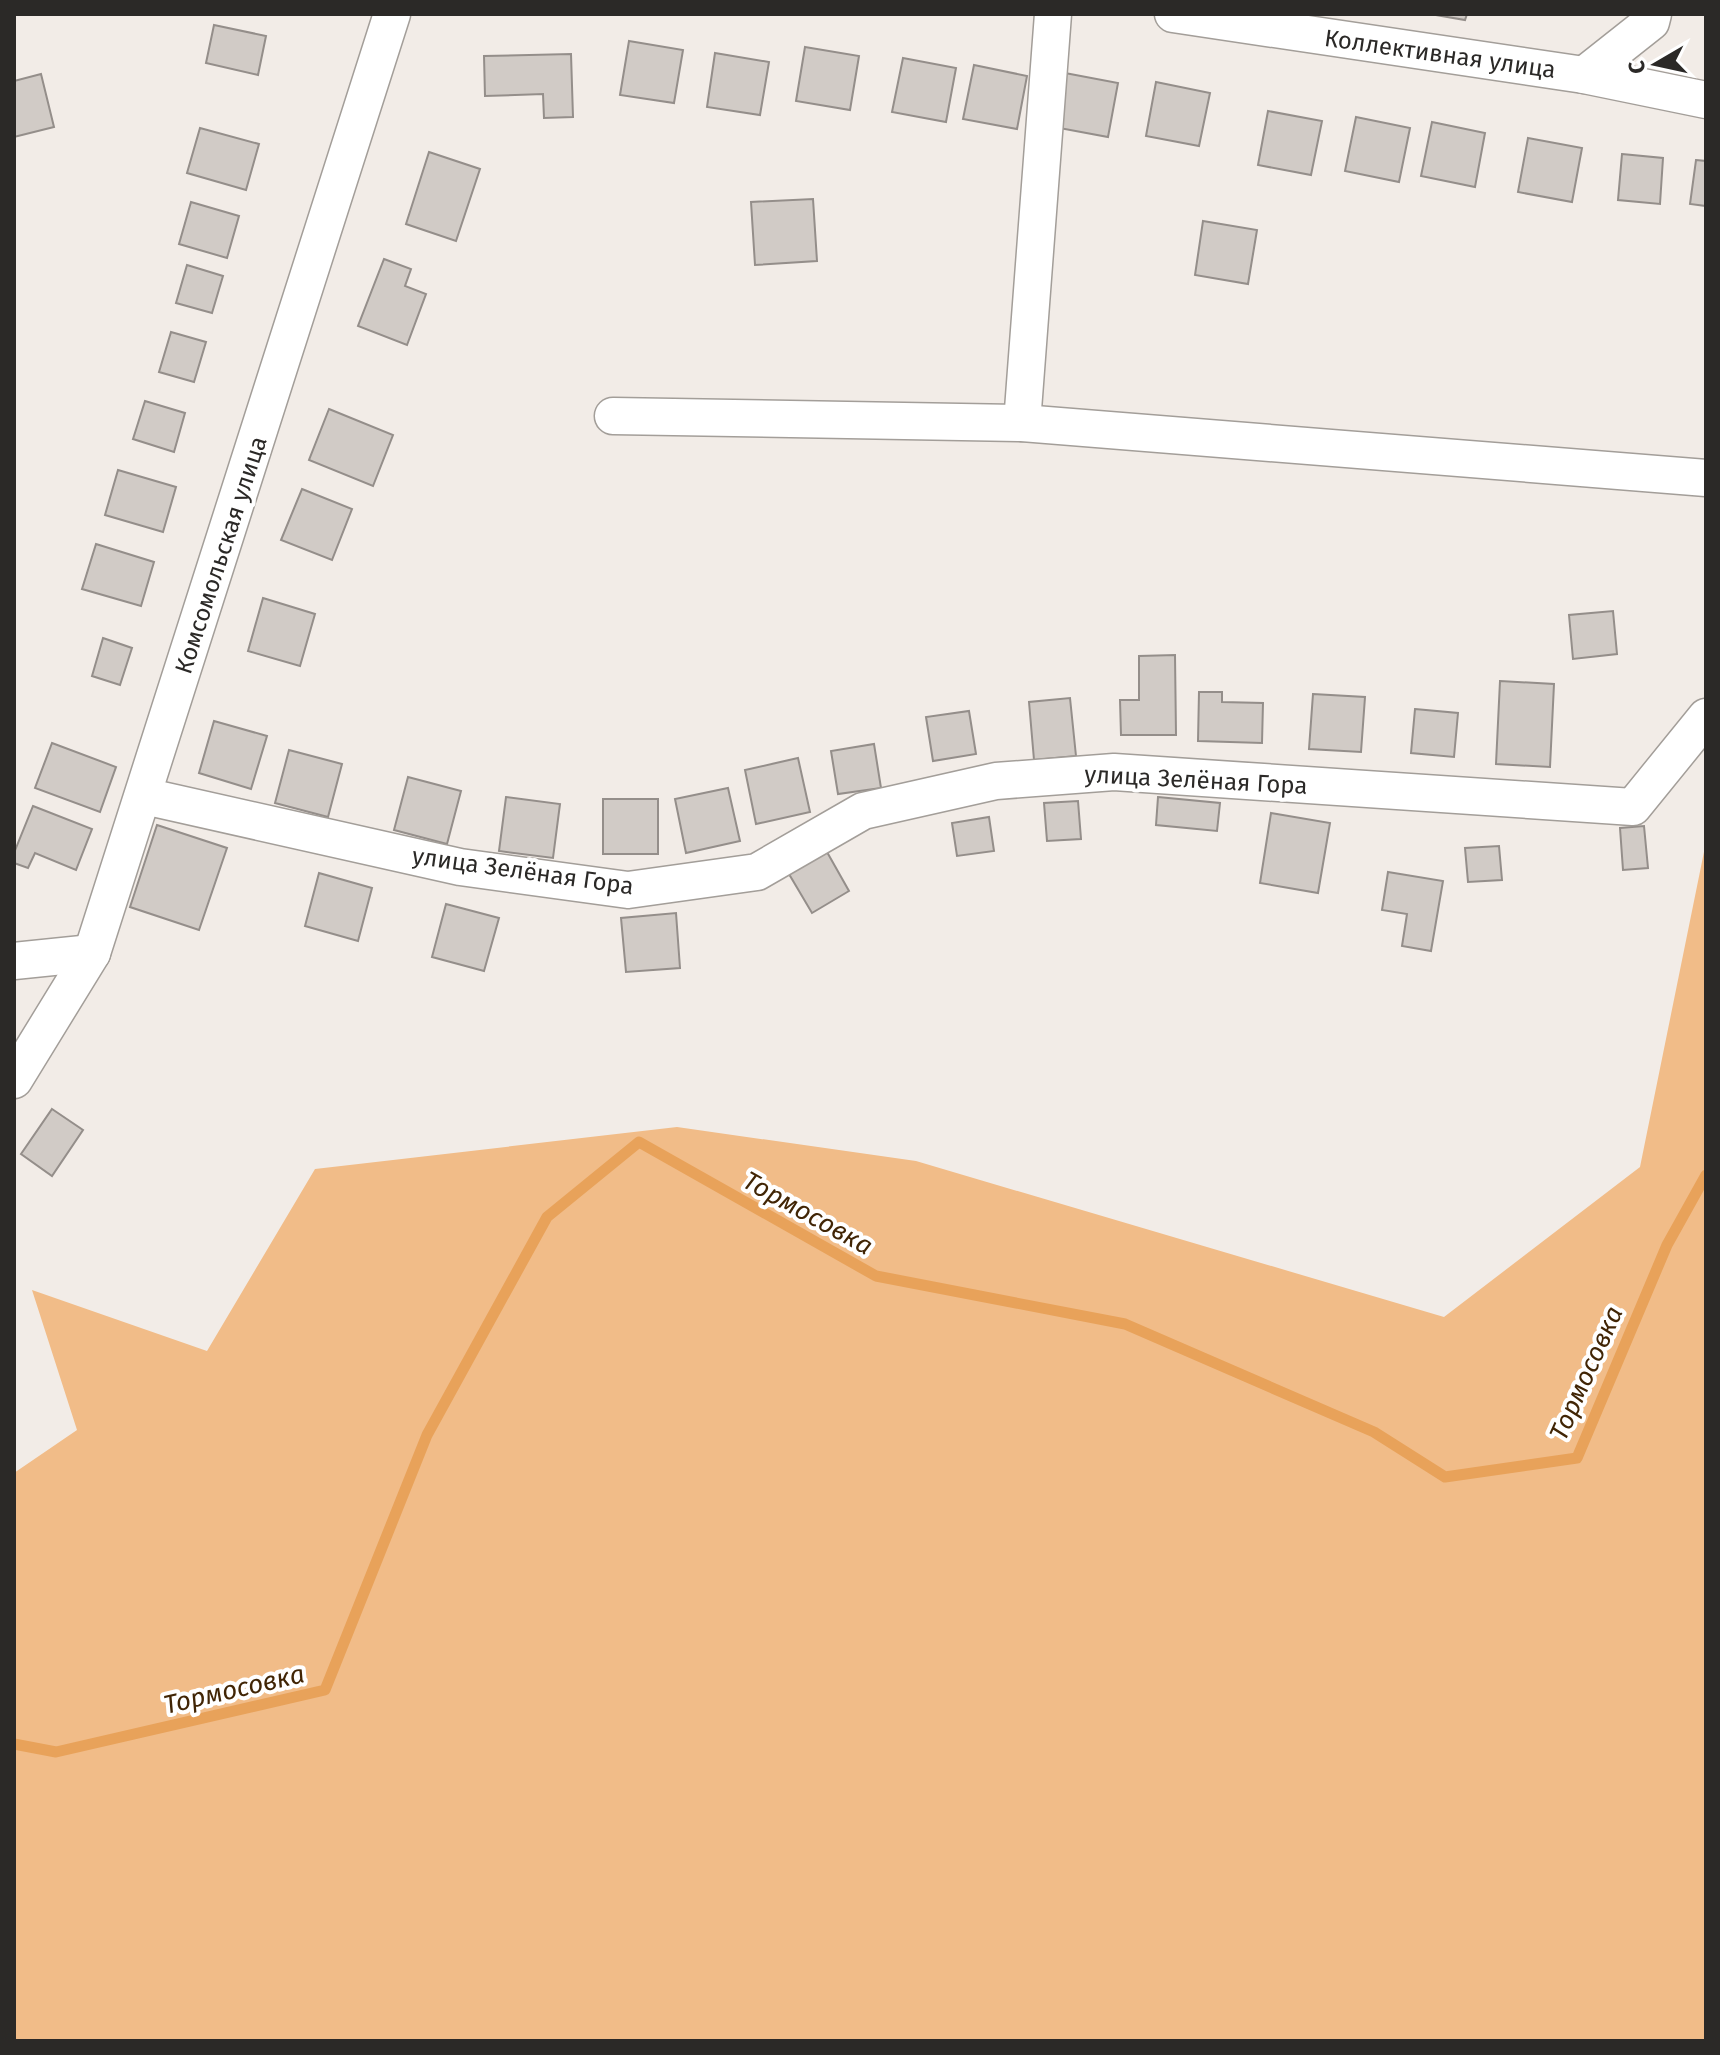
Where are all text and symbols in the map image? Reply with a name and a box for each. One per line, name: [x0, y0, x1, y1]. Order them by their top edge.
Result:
street label: Коллективная улица: [1323, 24, 1557, 84]
north arrow: [1616, 24, 1696, 104]
text: С: [1622, 58, 1651, 75]
street label: Комсомольская улица: [169, 433, 273, 677]
street label: улица Зелёная Гора: [1084, 760, 1308, 800]
street label: улица Зелёная Гора: [411, 842, 635, 900]
water label: Тормосовка: [738, 1165, 878, 1262]
water label: Тормосовка: [1543, 1301, 1630, 1445]
water label: Тормосовка: [161, 1658, 307, 1721]

